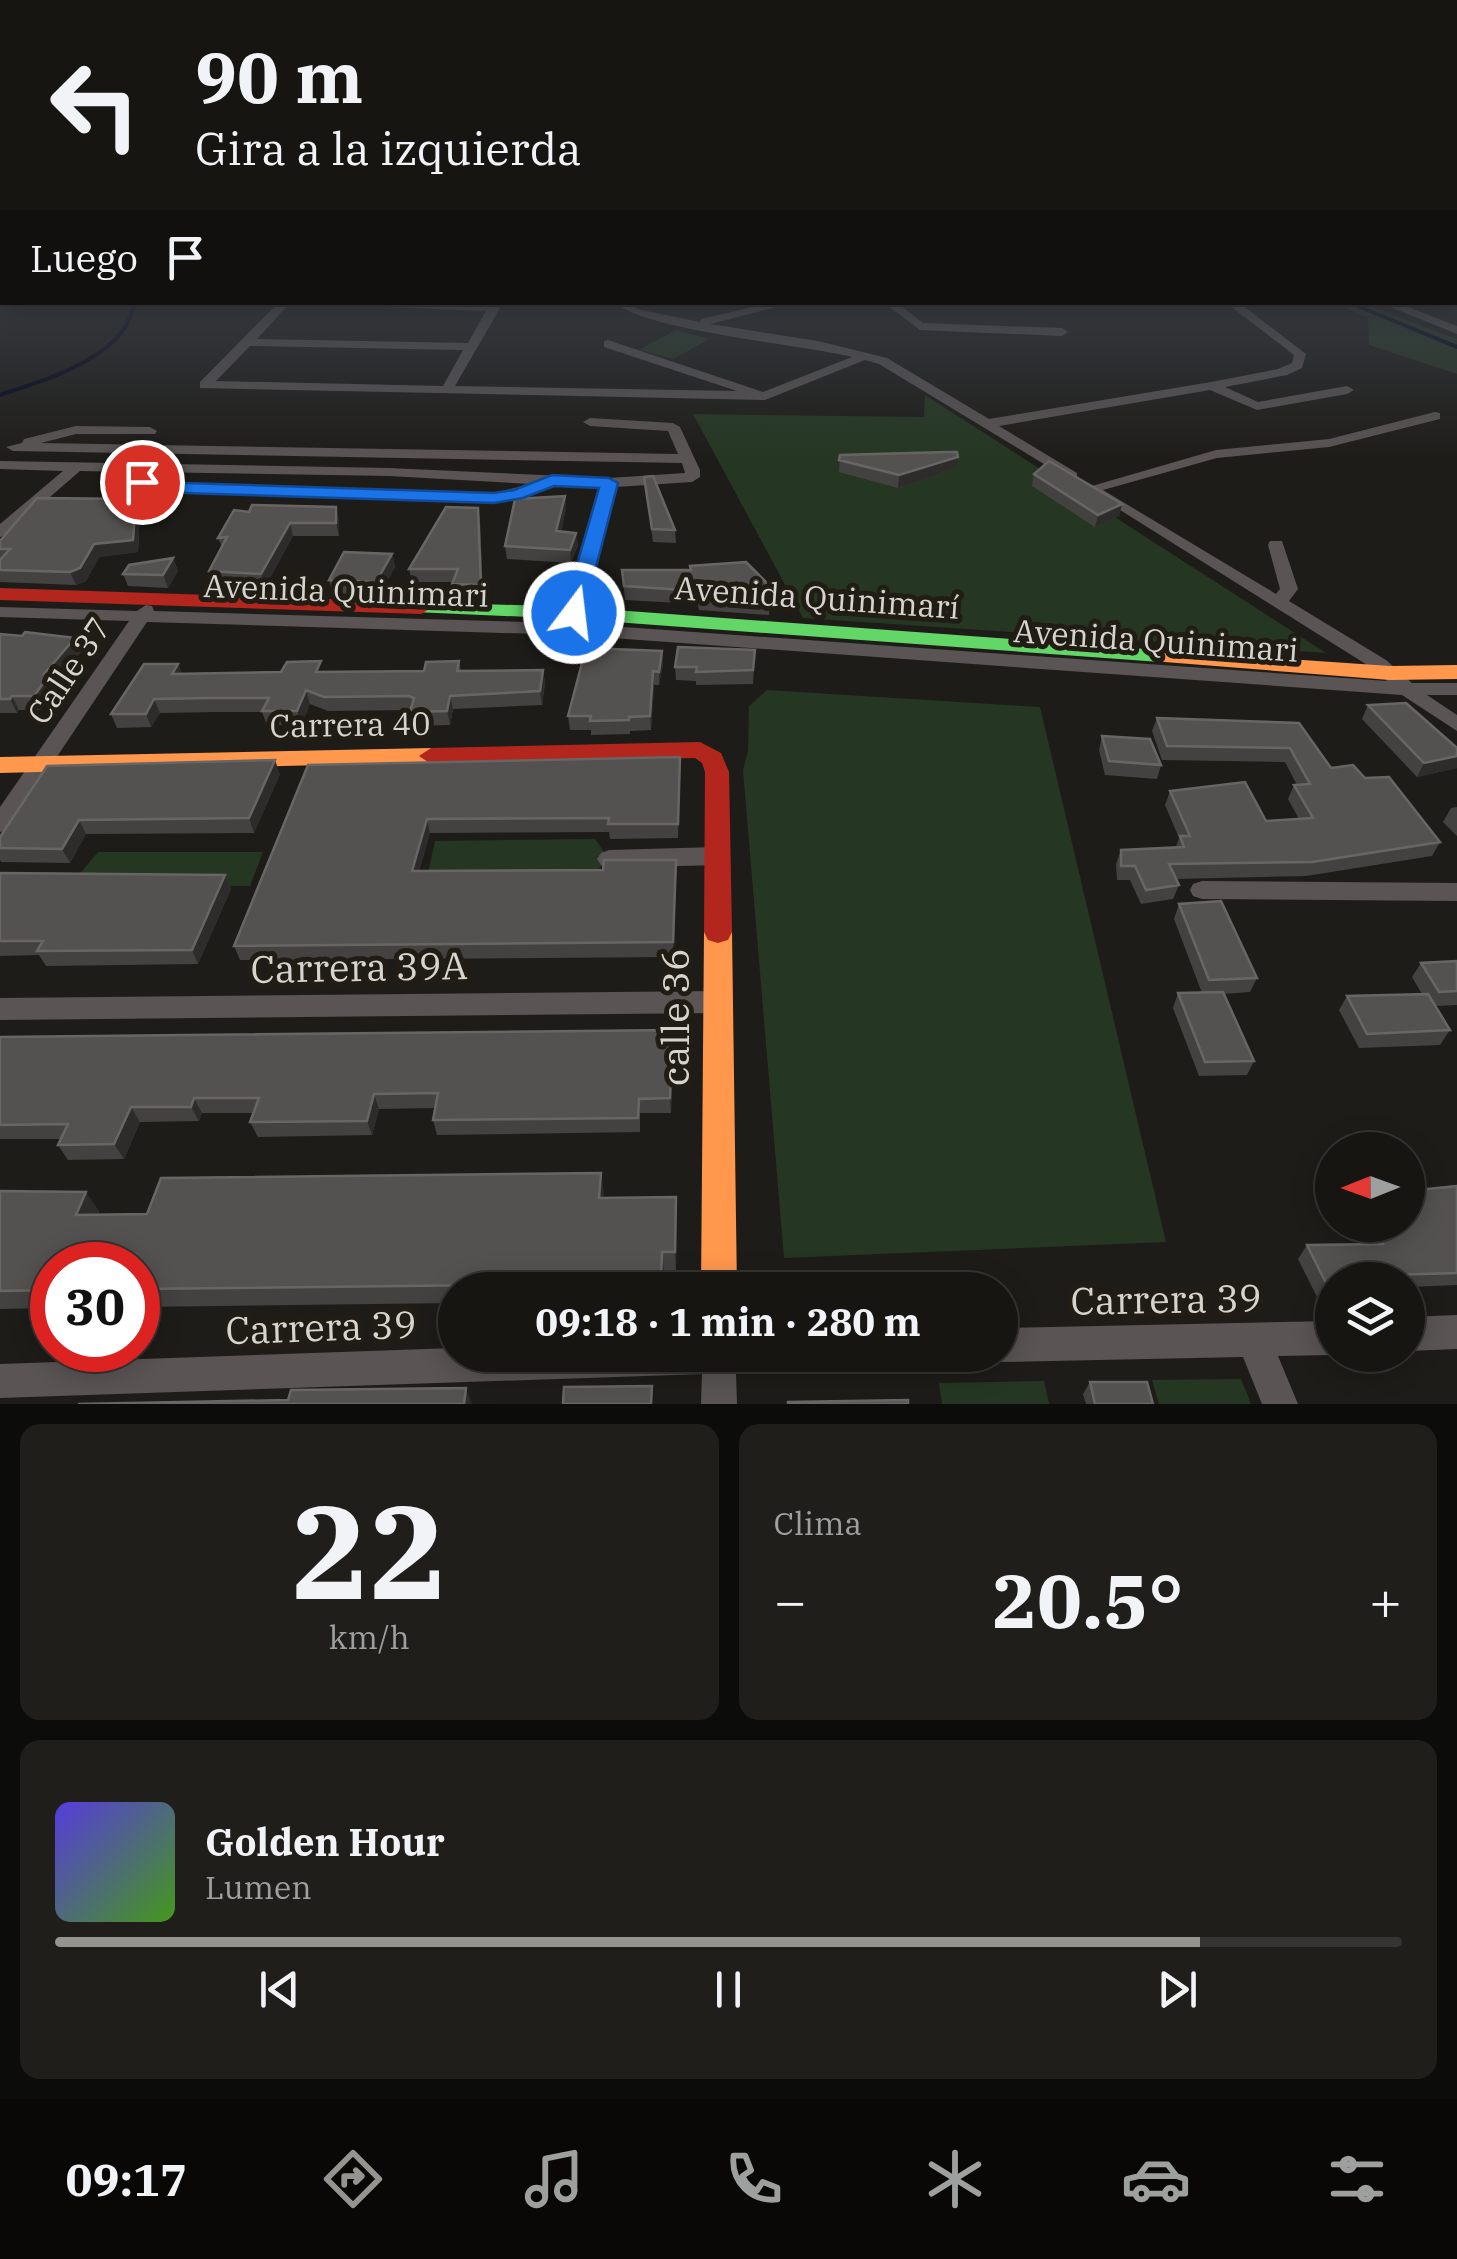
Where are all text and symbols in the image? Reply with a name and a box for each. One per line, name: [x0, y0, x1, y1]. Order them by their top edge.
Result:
text: 90 m: [195, 31, 363, 122]
icon: left: [30, 40, 160, 170]
text: Gira a la izquierda: [195, 119, 582, 177]
icon: arrive: [158, 230, 213, 285]
text: Luego: [30, 233, 138, 282]
pin: [100, 440, 185, 525]
icon: arrive: [115, 455, 170, 510]
position arrow: [522, 561, 626, 665]
street label: Avenida Quinimari: [203, 564, 489, 616]
street label: Avenida Quinimarí: [673, 566, 961, 628]
street label: Calle 37: [17, 609, 119, 732]
street label: Avenida Quinimari: [1012, 609, 1300, 671]
street label: Carrera 40: [269, 702, 431, 746]
street label: Carrera 39A: [250, 940, 468, 993]
street label: calle 36: [650, 948, 699, 1086]
north arrow: [1315, 1132, 1425, 1242]
map controls: [1315, 1132, 1425, 1372]
speed limit sign: 30: [30, 1242, 160, 1372]
button: layers: [1315, 1262, 1425, 1372]
street label: Carrera 39: [1070, 1272, 1262, 1325]
text: 09:18 · 1 min · 280 m: [535, 1297, 921, 1346]
street label: Carrera 39: [225, 1299, 417, 1354]
text: 22: [291, 1466, 447, 1635]
text: Clima: [774, 1502, 862, 1544]
text: 20.5°: [992, 1551, 1183, 1649]
text: −: [774, 1565, 807, 1636]
text: +: [1369, 1565, 1402, 1636]
text: km/h: [329, 1616, 410, 1658]
text: Golden Hour: [205, 1817, 445, 1866]
text: Lumen: [205, 1866, 312, 1908]
icon: previous: [252, 1962, 307, 2017]
icon: pause: [701, 1962, 756, 2017]
icon: next: [1150, 1962, 1205, 2017]
icon: directions: [318, 2144, 388, 2214]
icon: music: [519, 2144, 589, 2214]
icon: phone: [719, 2144, 789, 2214]
icon: climate: [920, 2144, 990, 2214]
icon: car: [1121, 2144, 1191, 2214]
icon: filters: [1322, 2144, 1392, 2214]
text: 09:17: [65, 2150, 187, 2208]

